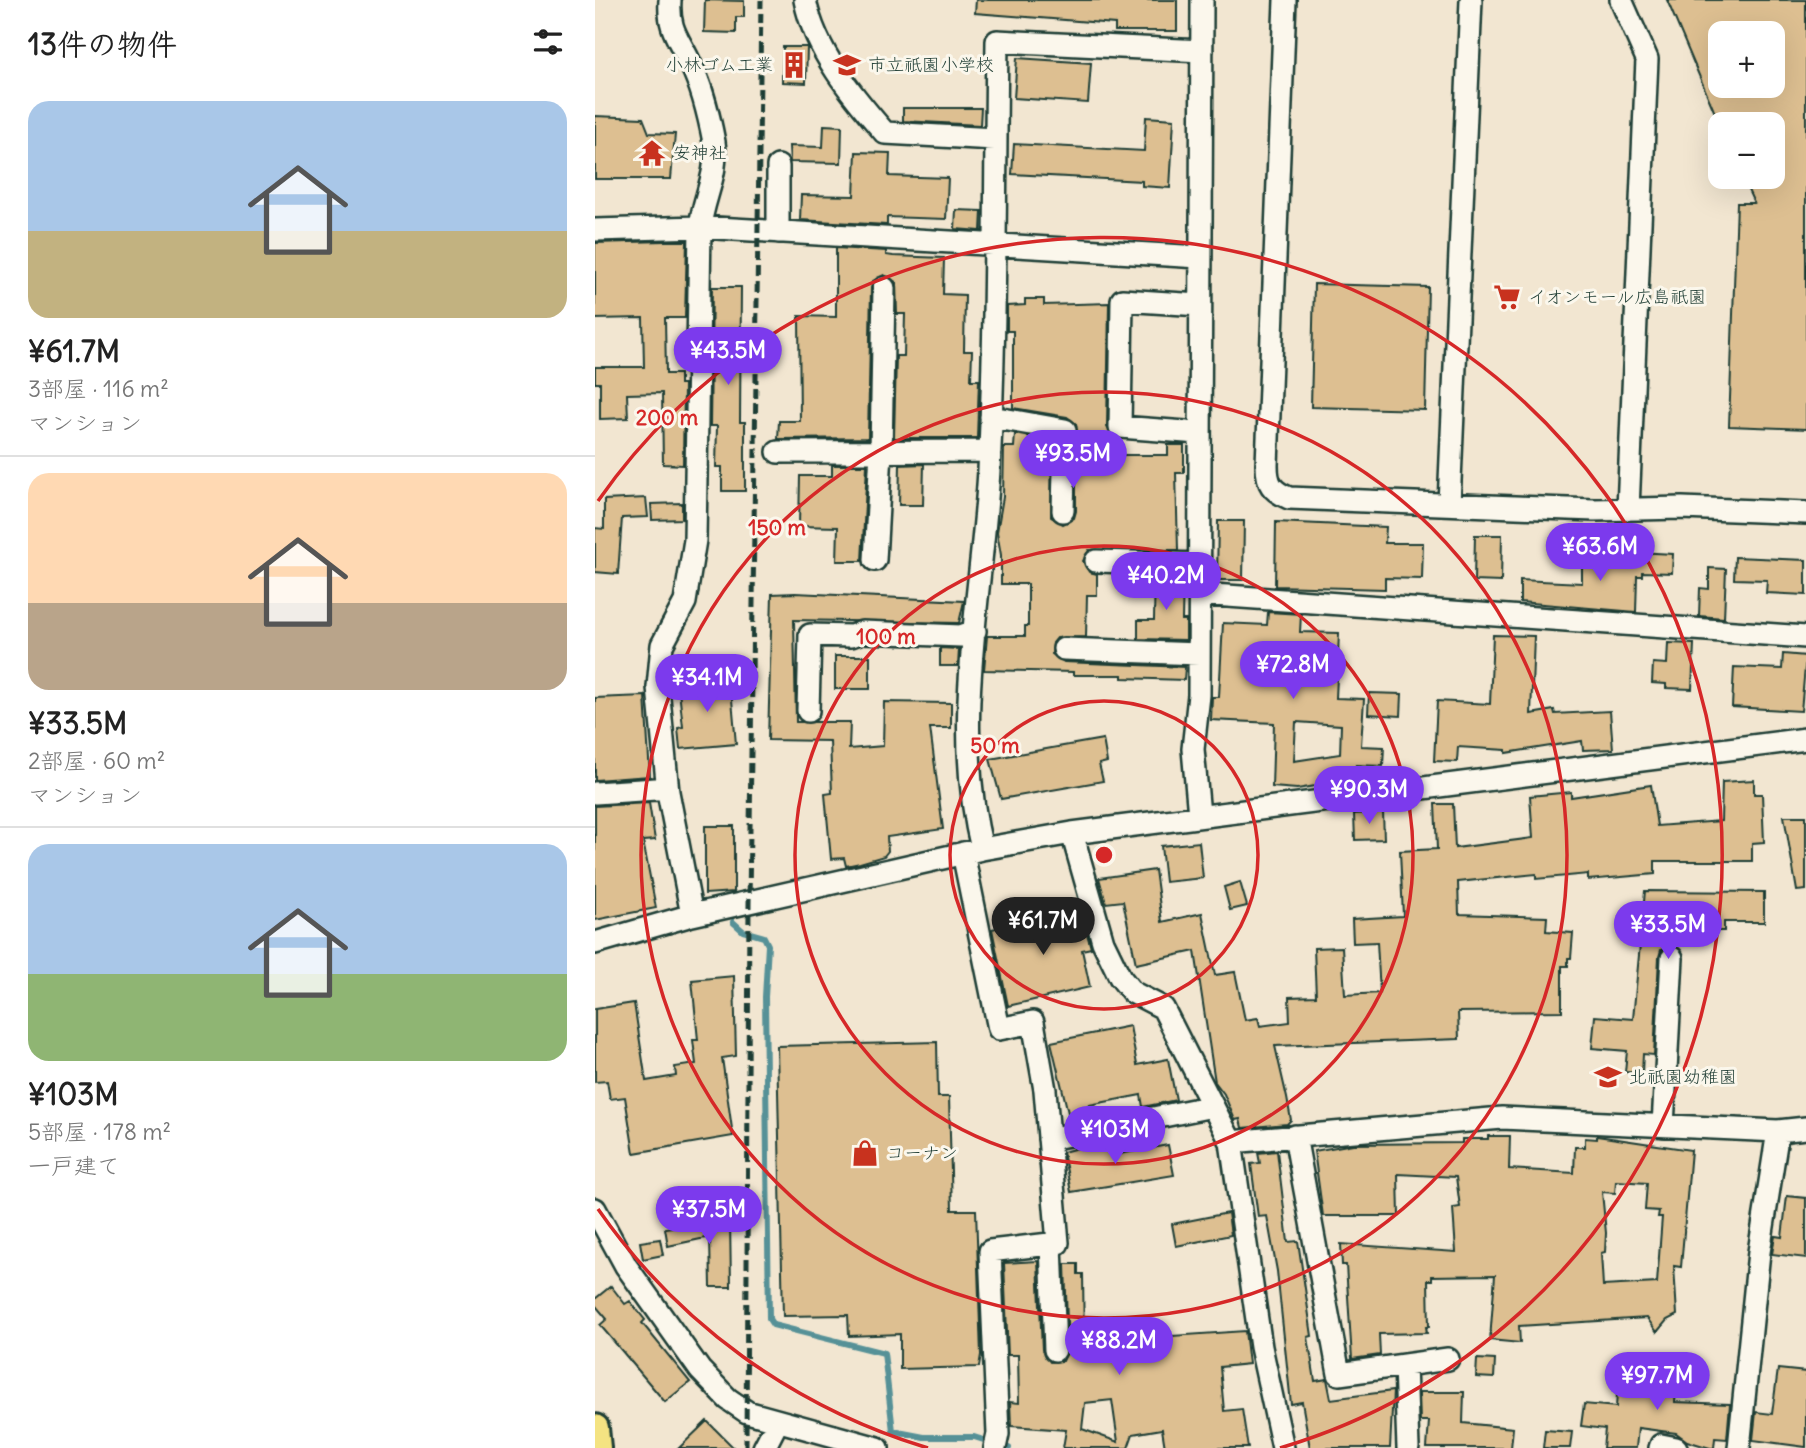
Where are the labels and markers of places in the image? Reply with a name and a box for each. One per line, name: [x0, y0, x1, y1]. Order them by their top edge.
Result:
building icon: 小林ゴム工業: [779, 50, 809, 80]
school or university icon: 市立祇園小学校: [832, 50, 862, 80]
place label: 小林ゴム工業: [665, 53, 773, 76]
place label: 市立祇園小学校: [868, 53, 994, 76]
temple icon: 安神社: [637, 138, 667, 168]
place label: 安神社: [673, 141, 727, 164]
supermarket icon: イオンモール広島祇園: [1492, 282, 1522, 312]
place label: イオンモール広島祇園: [1528, 285, 1706, 308]
pin: ¥43.5M: [671, 328, 785, 387]
pin: ¥93.5M: [1016, 430, 1130, 490]
pin: ¥63.6M: [1543, 524, 1657, 583]
pin: ¥40.2M: [1109, 552, 1223, 612]
pin: ¥72.8M: [1236, 642, 1350, 701]
pin: ¥34.1M: [650, 654, 764, 714]
pin: ¥90.3M: [1312, 766, 1426, 826]
centre of rings: [1092, 843, 1116, 867]
pin: ¥61.7M: [986, 898, 1100, 957]
pin: ¥33.5M: [1611, 902, 1725, 961]
school or university icon: 北祇園幼稚園: [1593, 1062, 1623, 1092]
place label: 北祇園幼稚園: [1629, 1065, 1737, 1088]
pin: ¥103M: [1066, 1106, 1164, 1166]
shop icon: コーナン: [850, 1138, 880, 1168]
place label: コーナン: [886, 1141, 958, 1164]
pin: ¥37.5M: [652, 1186, 766, 1246]
pin: ¥88.2M: [1062, 1318, 1176, 1377]
pin: ¥97.7M: [1600, 1352, 1714, 1412]

